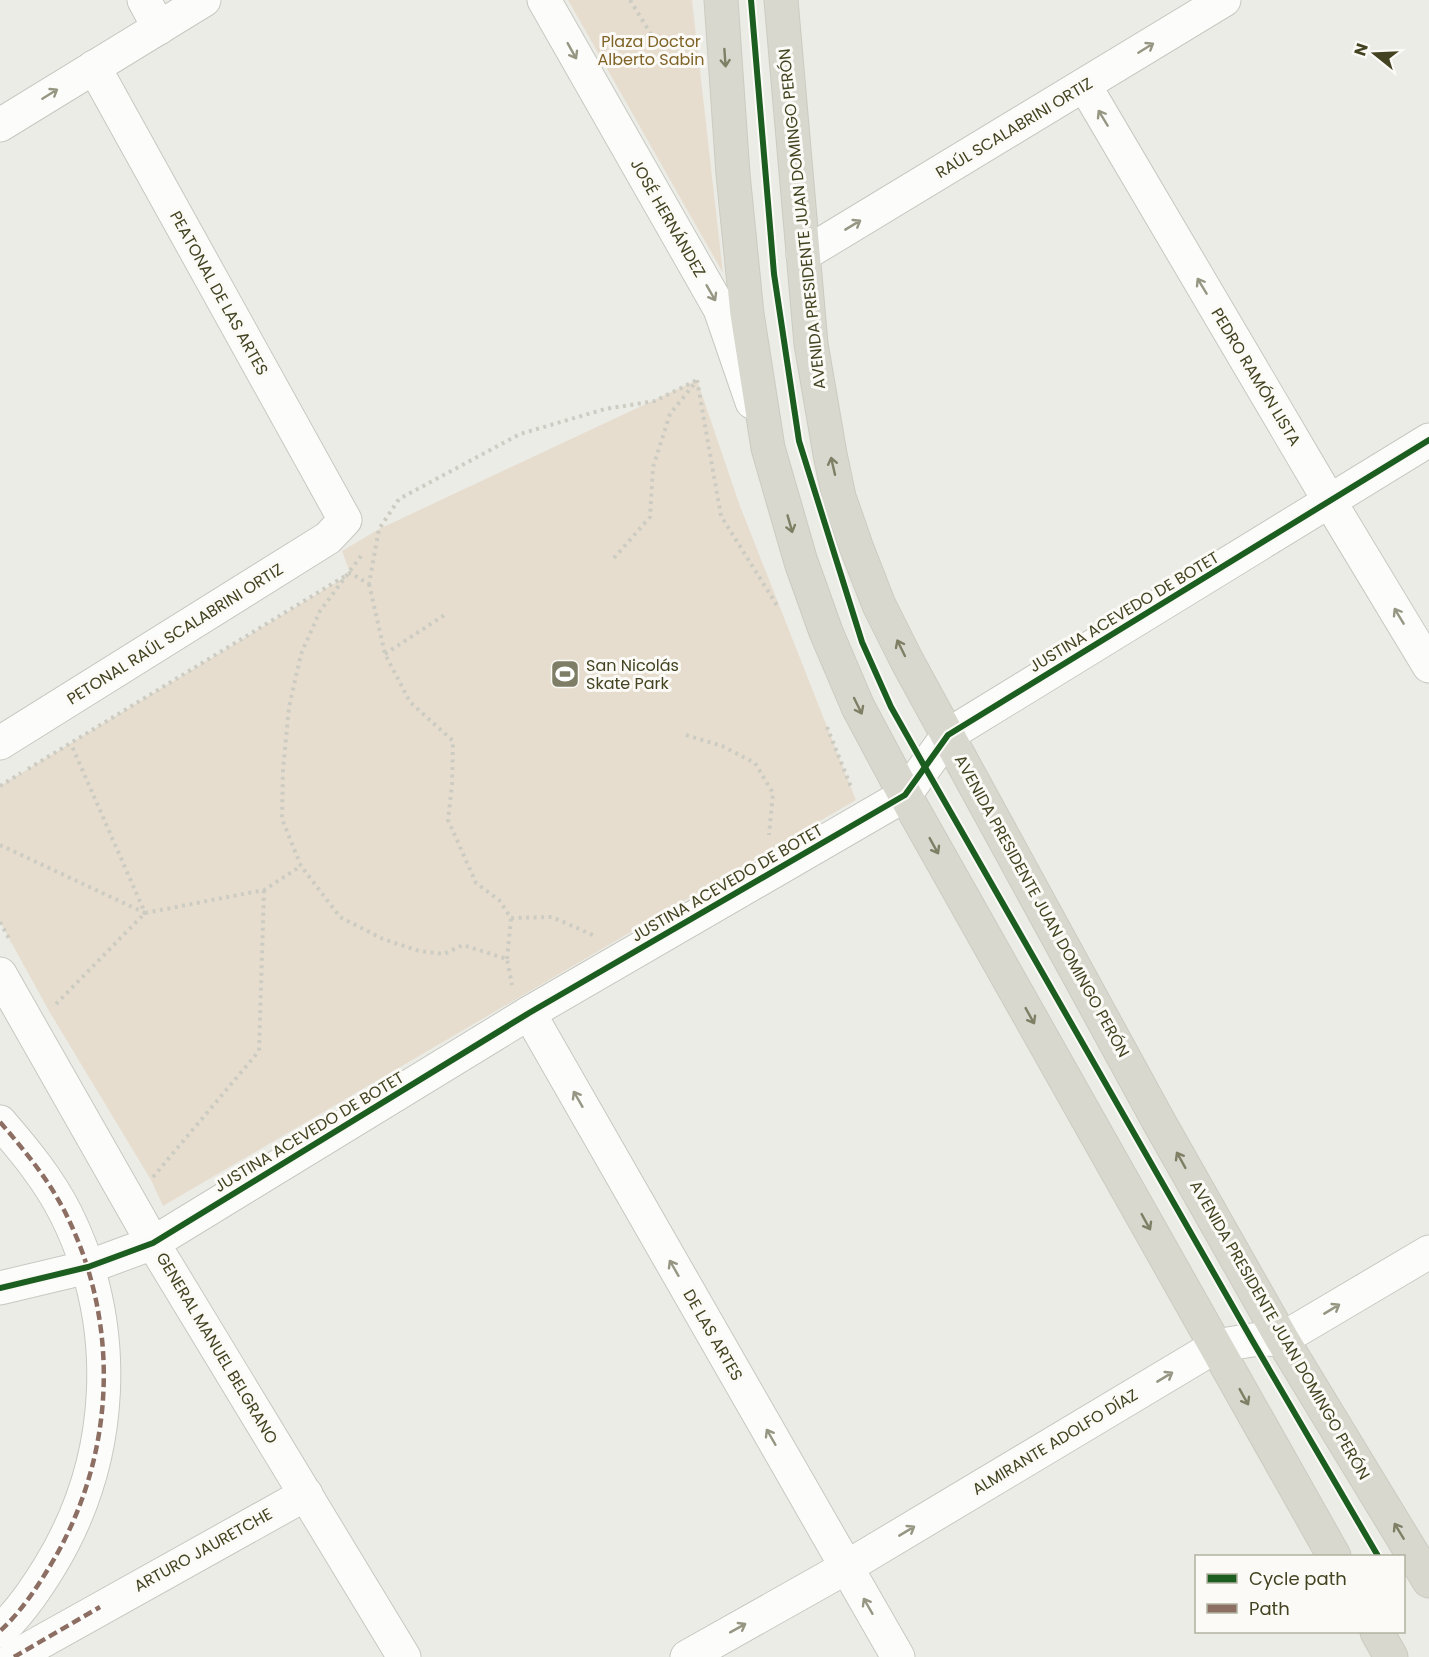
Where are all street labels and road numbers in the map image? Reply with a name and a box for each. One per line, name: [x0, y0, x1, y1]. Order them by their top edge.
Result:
street label: AVENIDA PRESIDENTE JUAN DOMINGO PERÓN: [773, 47, 831, 391]
street label: RAÚL SCALABRINI ORTIZ: [931, 72, 1097, 184]
street label: JOSÉ HERNÁNDEZ: [625, 154, 711, 282]
street label: PEATONAL DE LAS ARTES: [164, 207, 274, 379]
street label: PEDRO RAMÓN LISTA: [1206, 304, 1307, 451]
street label: JUSTINA ACEVEDO DE BOTET: [1025, 546, 1224, 678]
street label: PETONAL RAÚL SCALABRINI ORTIZ: [62, 558, 288, 710]
street label: AVENIDA PRESIDENTE JUAN DOMINGO PERÓN: [949, 751, 1135, 1061]
street label: JUSTINA ACEVEDO DE BOTET: [627, 818, 827, 947]
street label: JUSTINA ACEVEDO DE BOTET: [210, 1066, 409, 1198]
street label: AVENIDA PRESIDENTE JUAN DOMINGO PERÓN: [1184, 1176, 1376, 1484]
street label: GENERAL MANUEL BELGRANO: [151, 1248, 283, 1448]
street label: DE LAS ARTES: [678, 1285, 748, 1385]
street label: ALMIRANTE ADOLFO DÍAZ: [968, 1383, 1142, 1501]
street label: ARTURO JAURETCHE: [130, 1502, 276, 1598]

